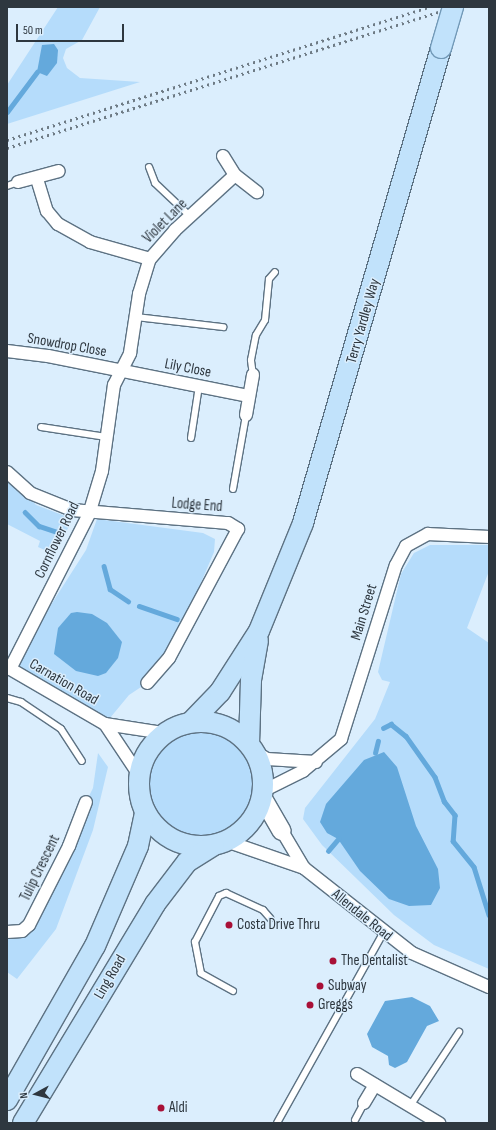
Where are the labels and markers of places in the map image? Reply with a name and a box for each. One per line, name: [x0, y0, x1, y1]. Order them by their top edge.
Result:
place label: Costa Drive Thru: [237, 916, 320, 934]
marker: Costa Drive Thru: [224, 920, 234, 930]
place label: The Dentalist: [341, 952, 408, 970]
marker: The Dentalist: [328, 956, 338, 966]
place label: Subway: [328, 977, 367, 995]
marker: Subway: [315, 981, 325, 991]
place label: Greggs: [318, 996, 353, 1014]
marker: Greggs: [305, 1000, 315, 1010]
place label: Aldi: [169, 1099, 187, 1117]
marker: Aldi: [156, 1103, 166, 1113]

